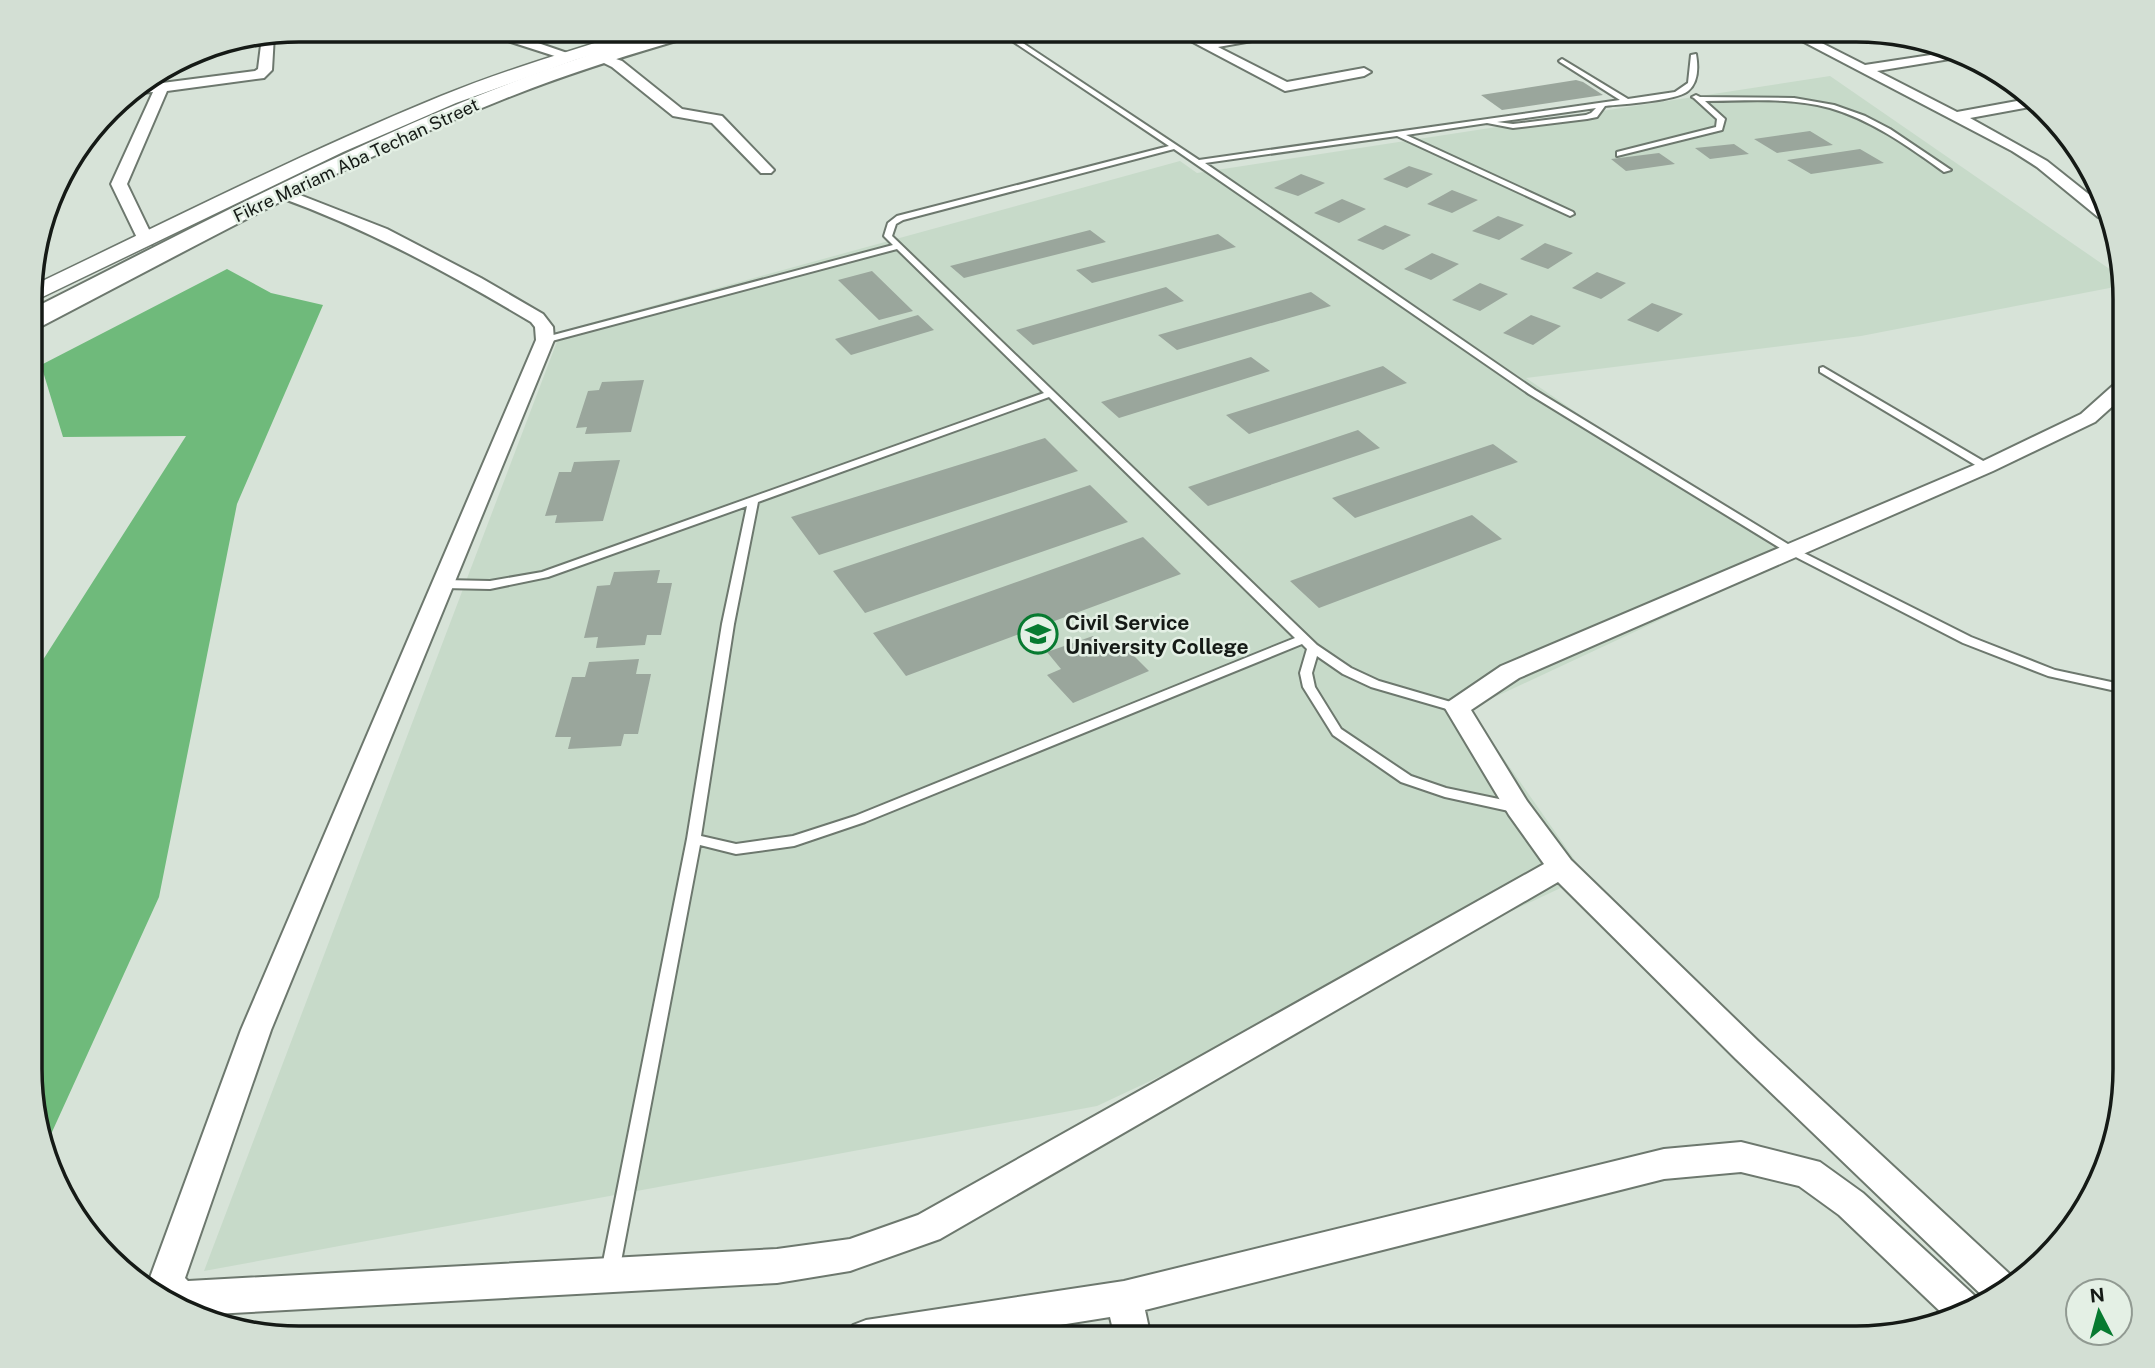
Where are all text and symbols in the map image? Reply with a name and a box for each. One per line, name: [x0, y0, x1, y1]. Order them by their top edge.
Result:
street label: Fikre Mariam Aba Techan Street: [230, 94, 482, 226]
place label: Civil Service University College: [1065, 610, 1249, 659]
school or university icon: Civil Service University College: [1017, 613, 1059, 655]
north arrow: [2064, 1277, 2134, 1347]
text: N: [2089, 1283, 2106, 1307]

